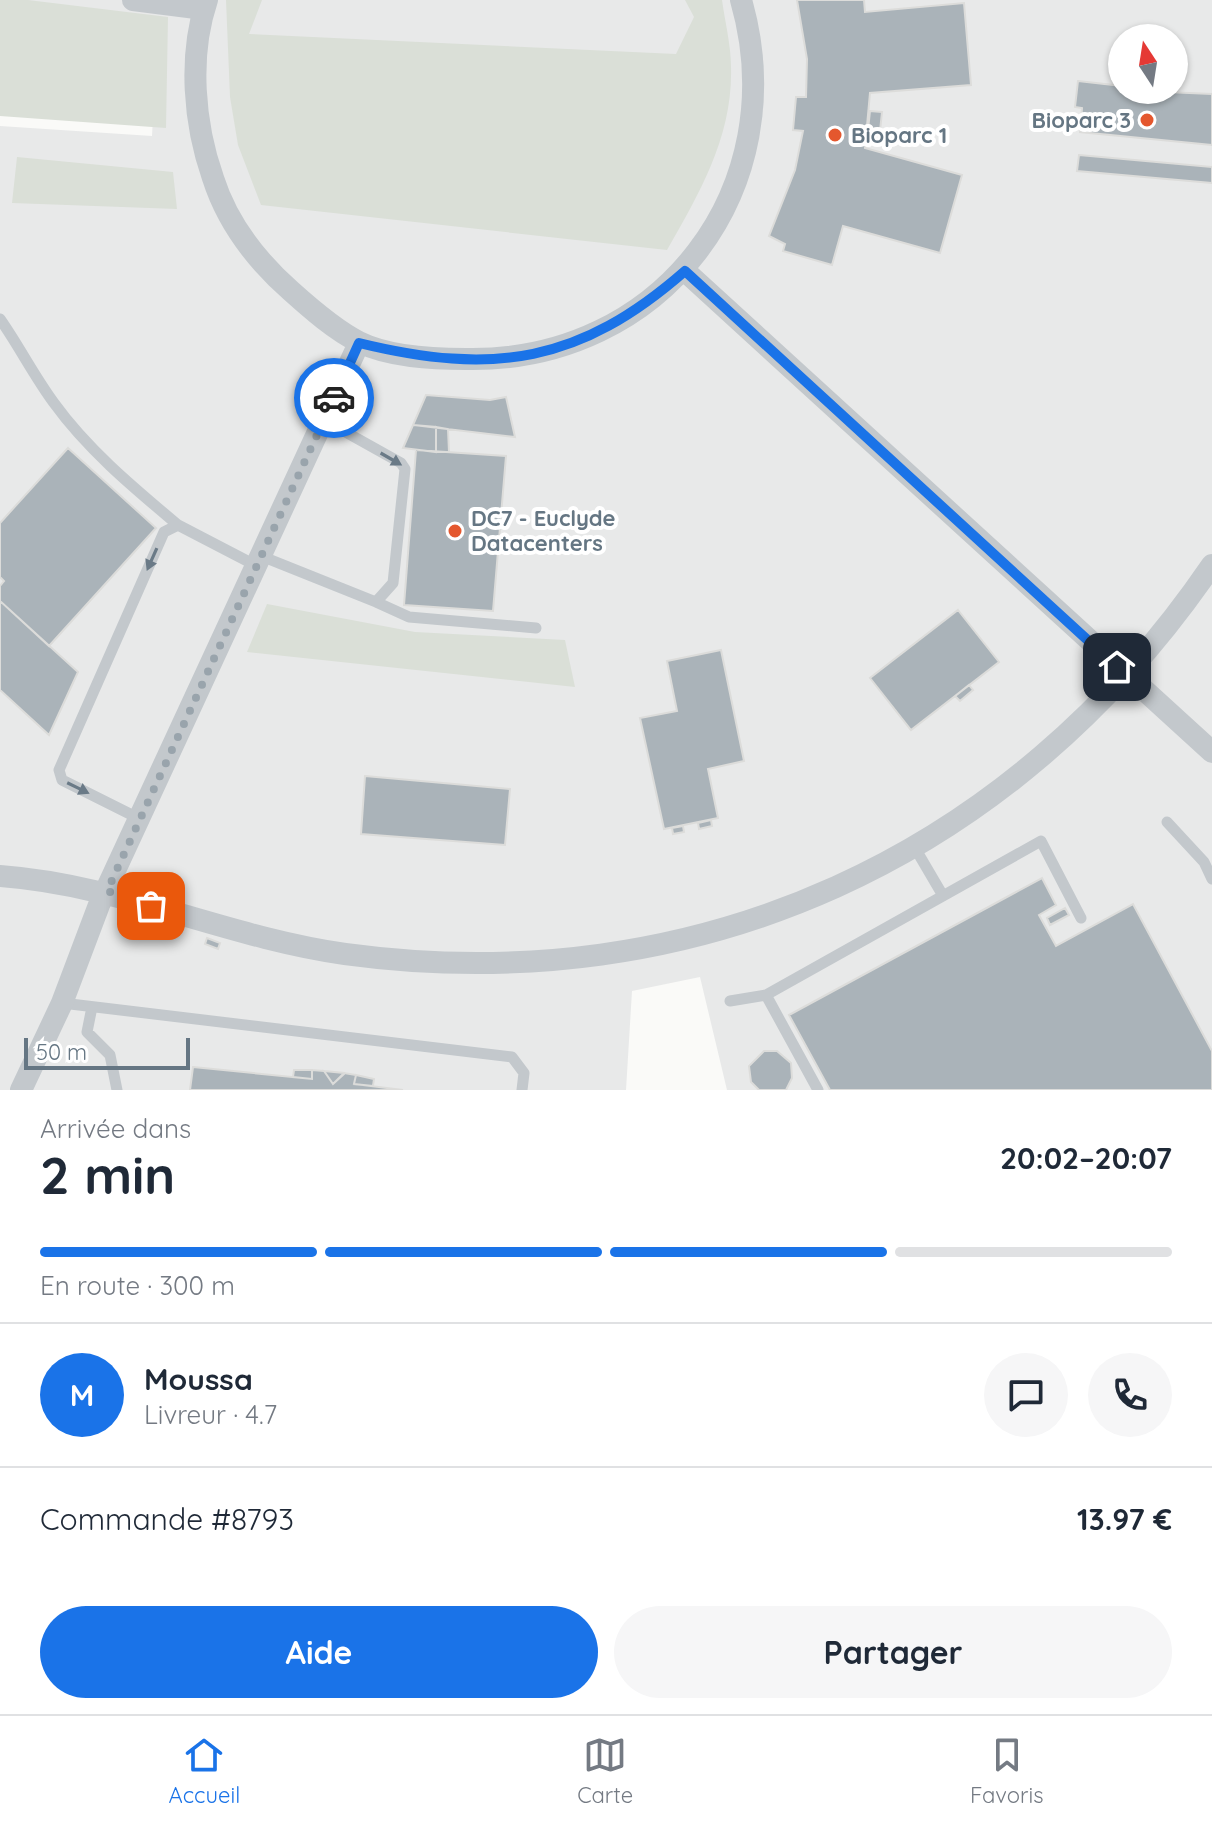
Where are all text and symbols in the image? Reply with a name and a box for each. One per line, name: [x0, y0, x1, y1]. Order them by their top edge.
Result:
north arrow: [1108, 24, 1188, 104]
map controls: [1108, 24, 1188, 104]
place label: Bioparc 3: [1032, 106, 1131, 134]
marker: Bioparc 3: [1138, 111, 1156, 129]
place label: Bioparc 1: [851, 121, 947, 149]
marker: Bioparc 1: [826, 126, 844, 144]
courier: [294, 358, 374, 438]
icon: car: [312, 376, 356, 420]
one-way arrow: [380, 452, 402, 466]
place label: DC7 - Euclyde Datacenters: [471, 504, 616, 557]
marker: DC7 - Euclyde Datacenters: [446, 522, 464, 540]
one-way arrow: [145, 547, 159, 571]
pin: [1083, 633, 1151, 701]
icon: home: [1095, 645, 1139, 689]
one-way arrow: [67, 781, 90, 795]
pin: [117, 872, 185, 940]
icon: bag: [129, 884, 173, 928]
scale bar: [24, 1034, 190, 1070]
text: 50 m: [36, 1038, 87, 1066]
text: Arrivée dans: [40, 1112, 191, 1145]
text: 20:02–20:07: [1000, 1139, 1172, 1177]
text: 2 min: [40, 1142, 175, 1207]
text: En route · 300 m: [40, 1269, 235, 1302]
button: chat: [984, 1353, 1068, 1437]
button: phone: [1088, 1353, 1172, 1437]
text: Moussa: [144, 1360, 253, 1398]
text: M: [70, 1376, 94, 1414]
text: Livreur · 4.7: [144, 1398, 277, 1431]
text: Commande #8793: [40, 1500, 294, 1538]
text: 13.97 €: [1077, 1500, 1172, 1538]
button: Aide: [40, 1606, 598, 1698]
button: Partager: [614, 1606, 1172, 1698]
tab: Accueil: [168, 1733, 240, 1809]
tab: Carte: [577, 1733, 633, 1809]
tab: Favoris: [970, 1733, 1043, 1809]

